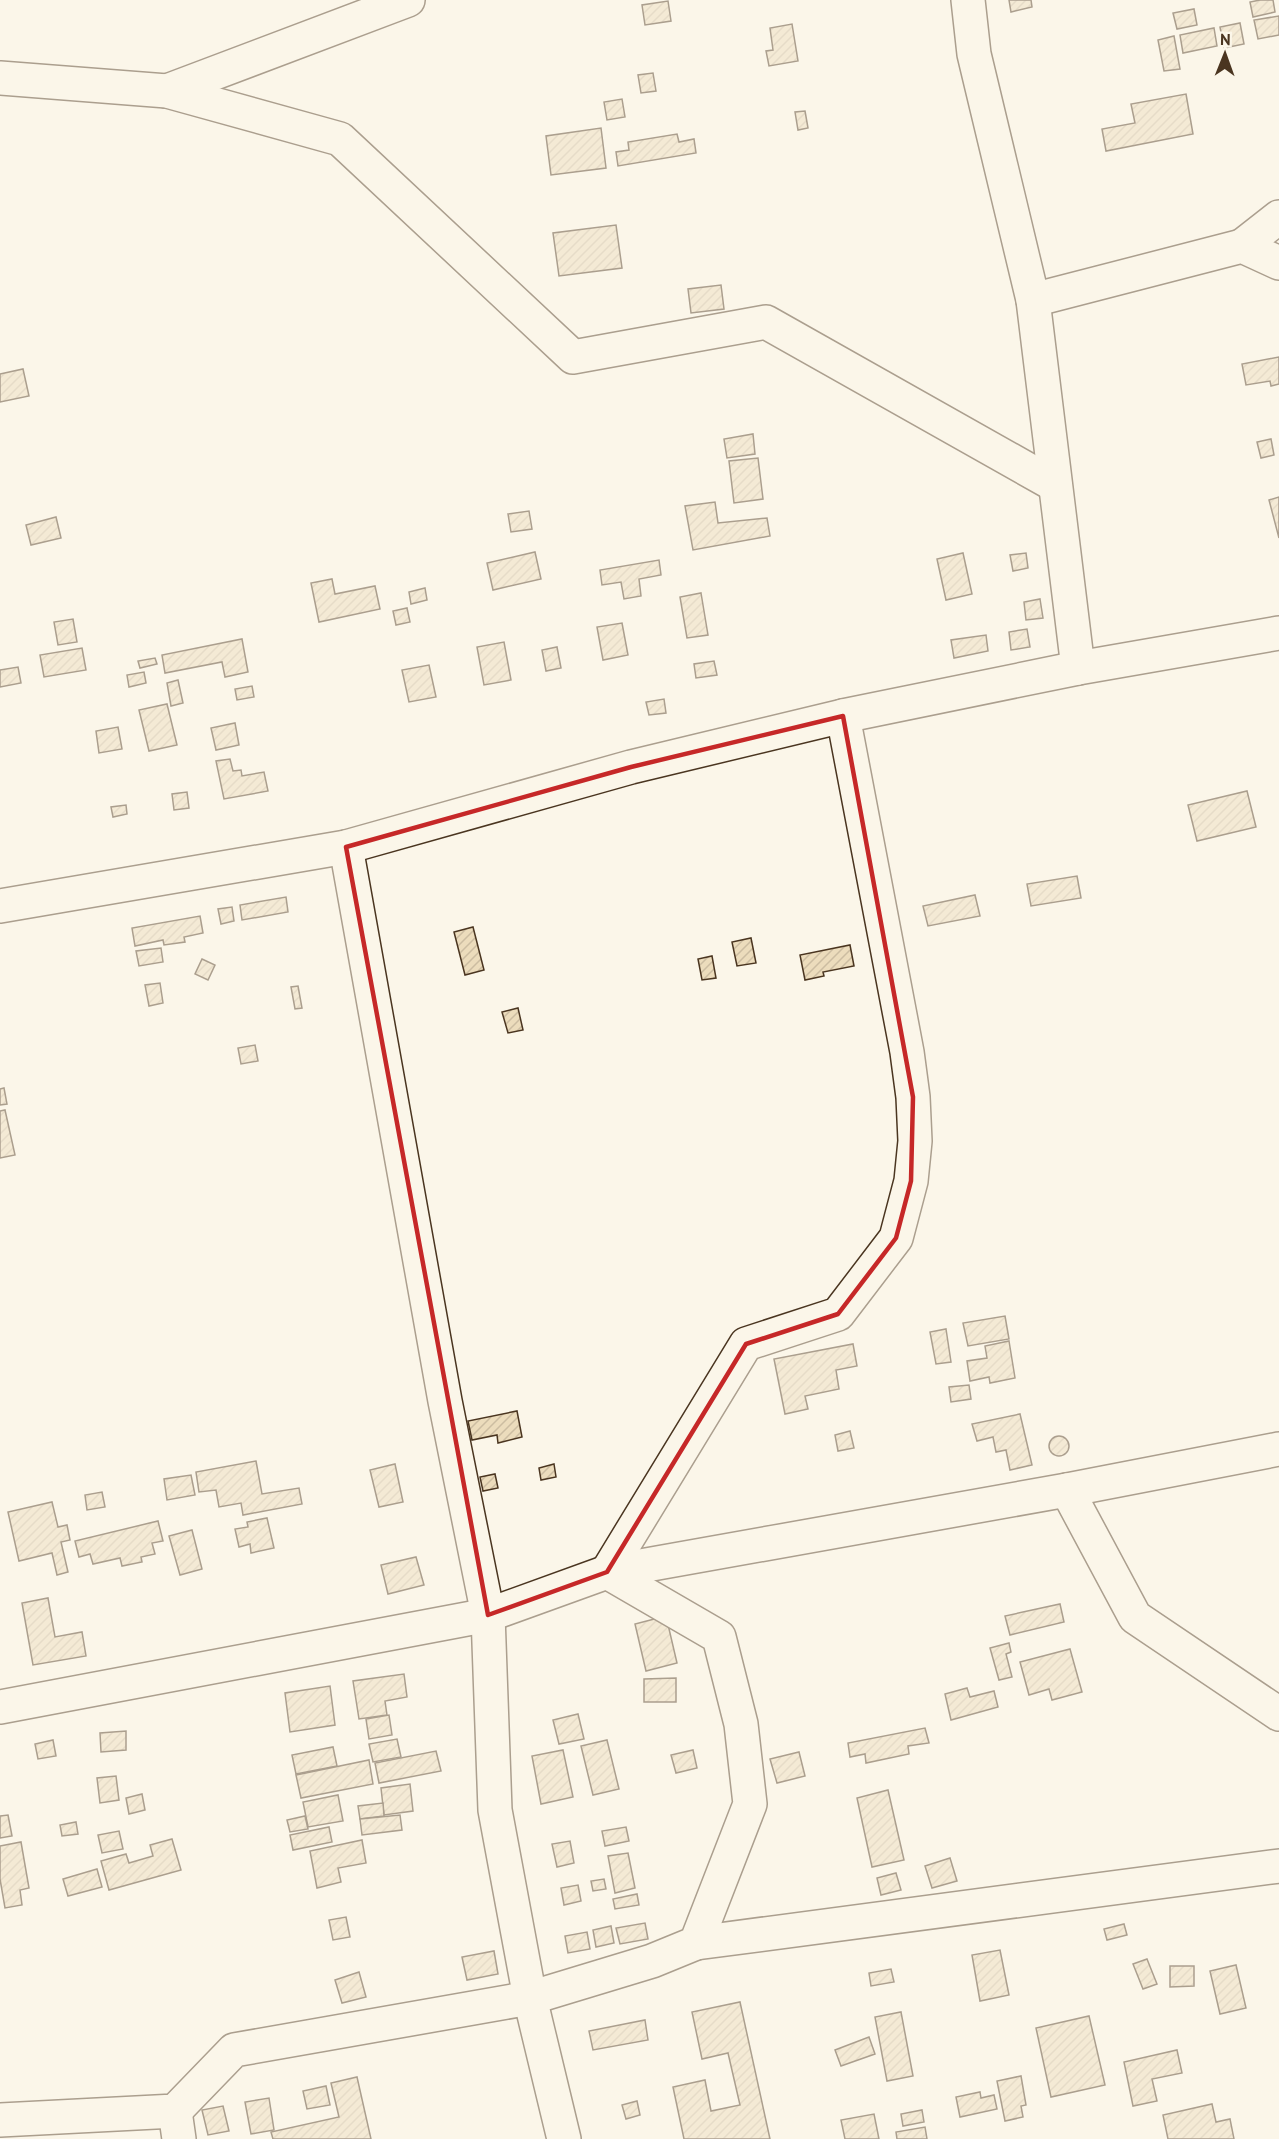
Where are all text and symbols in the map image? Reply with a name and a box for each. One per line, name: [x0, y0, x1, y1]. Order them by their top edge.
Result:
north arrow: [1195, 24, 1255, 84]
text: N: [1220, 29, 1231, 49]

